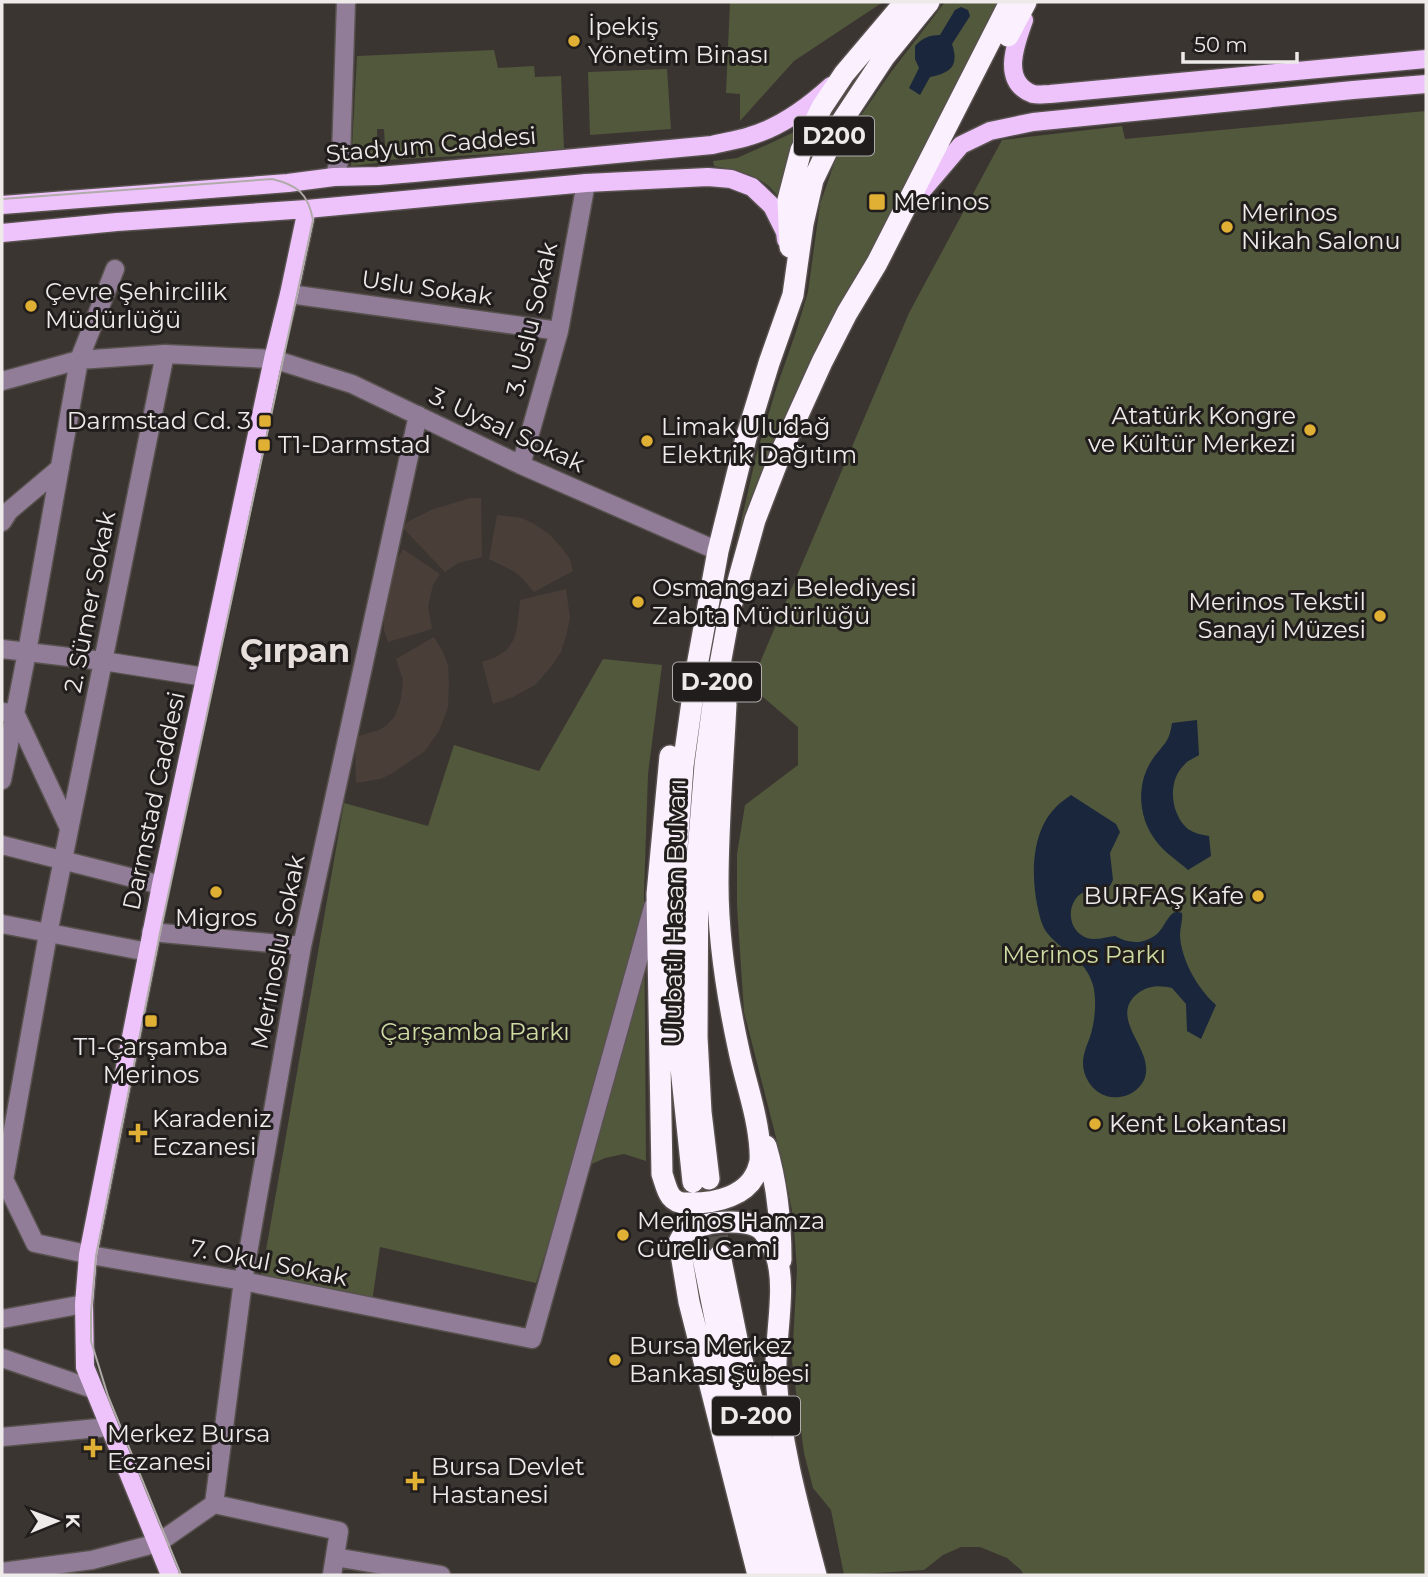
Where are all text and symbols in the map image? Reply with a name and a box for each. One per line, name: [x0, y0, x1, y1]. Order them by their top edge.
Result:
place label: İpekiş Yönetim Binası: [588, 12, 769, 69]
scale bar: [1183, 21, 1297, 65]
text: 50 m: [1194, 32, 1248, 57]
marker: İpekiş Yönetim Binası: [566, 33, 582, 49]
road number: D200: [794, 116, 874, 155]
street label: Stadyum Caddesi: [324, 121, 538, 168]
place label: Merinos: [893, 187, 989, 216]
marker: Merinos: [867, 192, 887, 212]
place label: Merinos Nikah Salonu: [1241, 198, 1401, 255]
marker: Merinos Nikah Salonu: [1219, 219, 1235, 235]
street label: 3. Uslu Sokak: [500, 239, 563, 399]
street label: Uslu Sokak: [360, 264, 495, 311]
place label: Çevre Şehircilik Müdürlüğü: [45, 277, 228, 334]
marker: Çevre Şehircilik Müdürlüğü: [23, 298, 39, 314]
street label: 3. Uysal Sokak: [425, 381, 590, 478]
place label: Atatürk Kongre ve Kültür Merkezi: [1088, 401, 1296, 458]
place label: Darmstad Cd. 3: [67, 406, 251, 435]
place label: Limak Uludağ Elektrik Dağıtım: [661, 412, 857, 469]
marker: Darmstad Cd. 3: [257, 413, 273, 429]
marker: Atatürk Kongre ve Kültür Merkezi: [1302, 422, 1318, 438]
place label: T1-Darmstad: [278, 430, 431, 459]
marker: Limak Uludağ Elektrik Dağıtım: [639, 433, 655, 449]
marker: T1-Darmstad: [256, 437, 272, 453]
street label: 2. Sümer Sokak: [58, 508, 121, 695]
place label: Osmangazi Belediyesi Zabıta Müdürlüğü: [652, 573, 917, 630]
place label: Merinos Tekstil Sanayi Müzesi: [1188, 587, 1366, 644]
marker: Osmangazi Belediyesi Zabıta Müdürlüğü: [630, 594, 646, 610]
marker: Merinos Tekstil Sanayi Müzesi: [1372, 608, 1388, 624]
district label: Çırpan: [240, 631, 350, 670]
road number: D-200: [673, 662, 761, 702]
street label: Darmstad Caddesi: [116, 689, 191, 913]
street label: Ulubatlı Hasan Bulvarı: [658, 779, 691, 1045]
street label: Merinoslu Sokak: [244, 852, 311, 1052]
place label: BURFAŞ Kafe: [1084, 881, 1244, 910]
marker: Migros: [208, 884, 224, 900]
marker: BURFAŞ Kafe: [1250, 888, 1266, 904]
place label: Migros: [175, 903, 257, 932]
park label: Merinos Parkı: [1002, 940, 1166, 969]
marker: T1-Çarşamba Merinos: [143, 1013, 159, 1029]
park label: Çarşamba Parkı: [380, 1017, 570, 1046]
place label: T1-Çarşamba Merinos: [73, 1032, 229, 1089]
place label: Karadeniz Eczanesi: [152, 1104, 271, 1161]
place label: Kent Lokantası: [1109, 1109, 1287, 1138]
marker: Kent Lokantası: [1087, 1116, 1103, 1132]
marker: Karadeniz Eczanesi: [130, 1125, 146, 1141]
place label: Merinos Hamza Güreli Cami: [637, 1206, 825, 1263]
marker: Merinos Hamza Güreli Cami: [615, 1227, 631, 1243]
street label: 7. Okul Sokak: [188, 1233, 351, 1292]
place label: Bursa Merkez Bankası Şübesi: [629, 1331, 810, 1388]
marker: Bursa Merkez Bankası Şübesi: [607, 1352, 623, 1368]
road number: D-200: [712, 1396, 800, 1436]
place label: Merkez Bursa Eczanesi: [107, 1419, 270, 1476]
marker: Merkez Bursa Eczanesi: [85, 1440, 101, 1456]
place label: Bursa Devlet Hastanesi: [431, 1452, 585, 1509]
marker: Bursa Devlet Hastanesi: [405, 1471, 425, 1491]
north arrow: [21, 1486, 91, 1556]
text: K: [61, 1513, 84, 1529]

